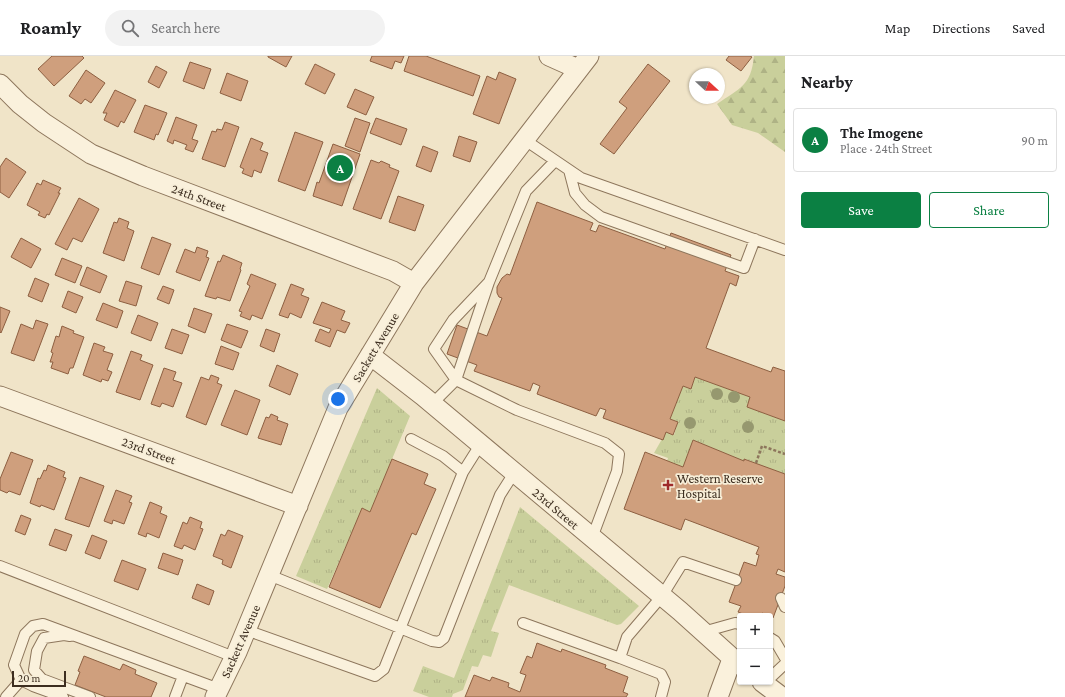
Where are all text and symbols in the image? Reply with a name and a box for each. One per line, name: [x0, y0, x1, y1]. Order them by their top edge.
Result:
search box: [105, 10, 385, 46]
text: Roamly: [20, 17, 81, 38]
icon: search: [119, 17, 141, 39]
text: Search here: [151, 20, 220, 36]
text: Map: [885, 20, 910, 36]
text: Directions: [932, 20, 990, 36]
text: Saved: [1012, 20, 1045, 36]
north arrow: [689, 68, 725, 104]
text: Nearby: [801, 73, 853, 92]
text: The Imogene: [840, 125, 923, 141]
text: A: [811, 133, 819, 148]
text: 90 m: [1021, 133, 1048, 148]
text: Place · 24th Street: [840, 141, 932, 156]
pin: A: [327, 153, 353, 183]
street label: 24th Street: [169, 181, 229, 215]
button: Save: [801, 192, 921, 228]
button: Share: [929, 192, 1049, 228]
street label: Sackett Avenue: [349, 309, 402, 385]
your location: [328, 389, 348, 409]
street label: 23rd Street: [120, 434, 179, 467]
place label: Western Reserve Hospital: [677, 471, 763, 501]
marker: Western Reserve Hospital: [662, 479, 674, 491]
street label: 23rd Street: [529, 484, 583, 533]
street label: Sackett Avenue: [218, 602, 263, 680]
map controls: [737, 613, 773, 685]
button: +: [737, 613, 773, 649]
button: −: [737, 649, 773, 685]
scale bar: [12, 669, 66, 688]
text: 20 m: [18, 672, 40, 684]

